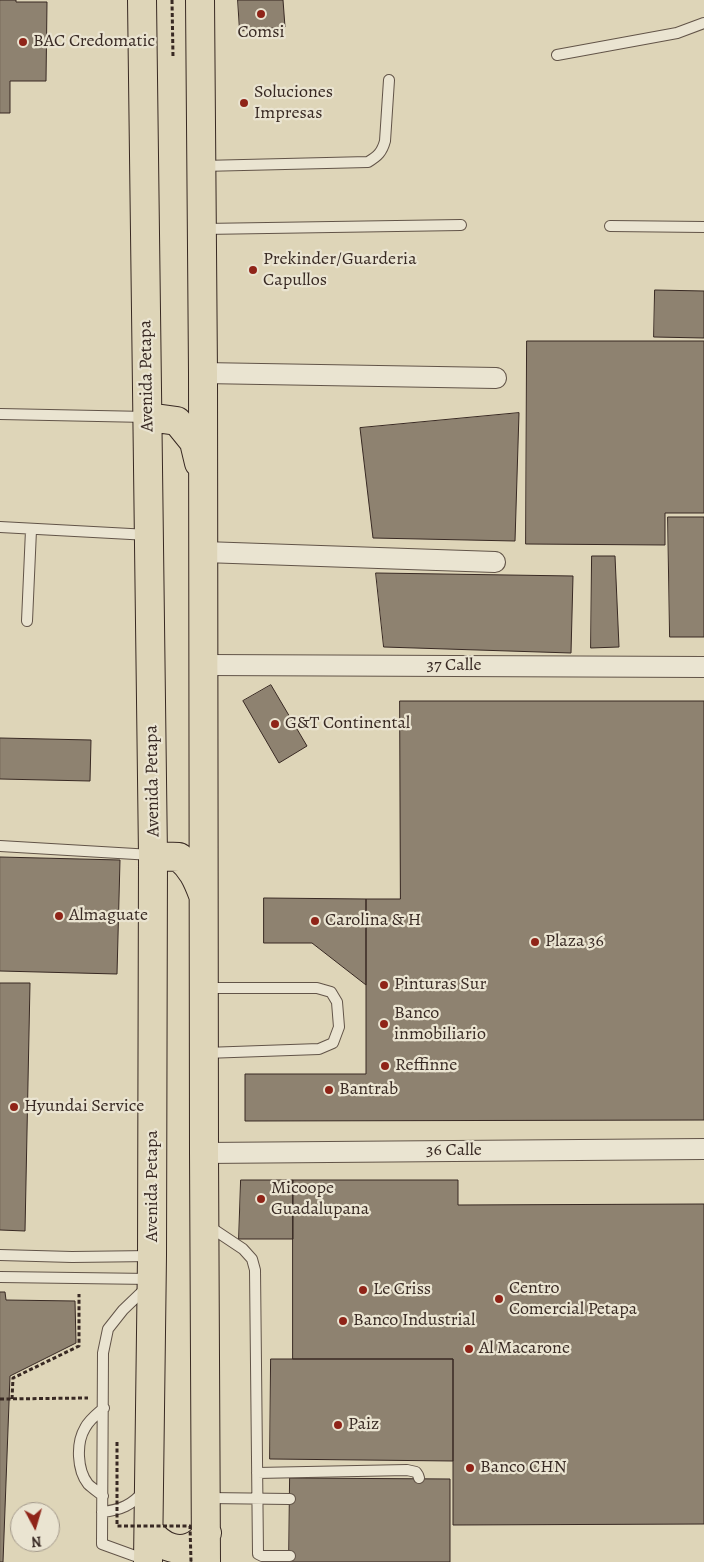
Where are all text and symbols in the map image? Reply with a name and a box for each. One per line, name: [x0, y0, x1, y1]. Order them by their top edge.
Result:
marker: Comsi: [255, 8, 267, 20]
place label: Comsi: [237, 22, 285, 44]
place label: BAC Credomatic: [33, 31, 155, 53]
marker: BAC Credomatic: [17, 36, 29, 48]
place label: Soluciones Impresas: [254, 82, 333, 125]
marker: Soluciones Impresas: [238, 97, 250, 109]
place label: Prekinder/Guarderia Capullos: [263, 249, 417, 292]
marker: Prekinder/Guarderia Capullos: [247, 264, 259, 276]
street label: Avenida Petapa: [135, 320, 159, 432]
street label: 37 Calle: [426, 655, 482, 677]
place label: G&T Continental: [285, 713, 410, 735]
marker: G&T Continental: [269, 718, 281, 730]
street label: Avenida Petapa: [141, 725, 165, 837]
place label: Almaguate: [69, 905, 148, 927]
marker: Almaguate: [53, 910, 65, 922]
place label: Carolina & H: [325, 910, 421, 932]
marker: Carolina & H: [309, 915, 321, 927]
place label: Plaza 36: [545, 931, 604, 953]
marker: Plaza 36: [529, 936, 541, 948]
place label: Pinturas Sur: [394, 974, 486, 996]
marker: Pinturas Sur: [378, 979, 390, 991]
place label: Banco inmobiliario: [394, 1003, 486, 1046]
marker: Banco inmobiliario: [378, 1018, 390, 1030]
place label: Reffinne: [395, 1055, 457, 1077]
marker: Reffinne: [379, 1060, 391, 1072]
place label: Bantrab: [339, 1079, 398, 1101]
marker: Bantrab: [323, 1084, 335, 1096]
place label: Hyundai Service: [24, 1096, 144, 1118]
marker: Hyundai Service: [8, 1101, 20, 1113]
street label: Avenida Petapa: [142, 1130, 164, 1242]
street label: 36 Calle: [426, 1140, 482, 1162]
place label: Micoope Guadalupana: [271, 1178, 369, 1220]
marker: Micoope Guadalupana: [255, 1193, 267, 1205]
place label: Centro Comercial Petapa: [509, 1278, 637, 1320]
place label: Le Criss: [373, 1279, 431, 1301]
marker: Le Criss: [357, 1284, 369, 1296]
marker: Centro Comercial Petapa: [493, 1293, 505, 1305]
place label: Banco Industrial: [353, 1310, 475, 1332]
marker: Banco Industrial: [337, 1315, 349, 1327]
place label: Al Macarone: [479, 1338, 570, 1360]
marker: Al Macarone: [463, 1343, 475, 1355]
place label: Paiz: [348, 1414, 379, 1436]
marker: Paiz: [332, 1419, 344, 1431]
place label: Banco CHN: [480, 1457, 567, 1479]
marker: Banco CHN: [464, 1462, 476, 1474]
north arrow: [10, 1502, 60, 1552]
text: N: [30, 1531, 43, 1551]

